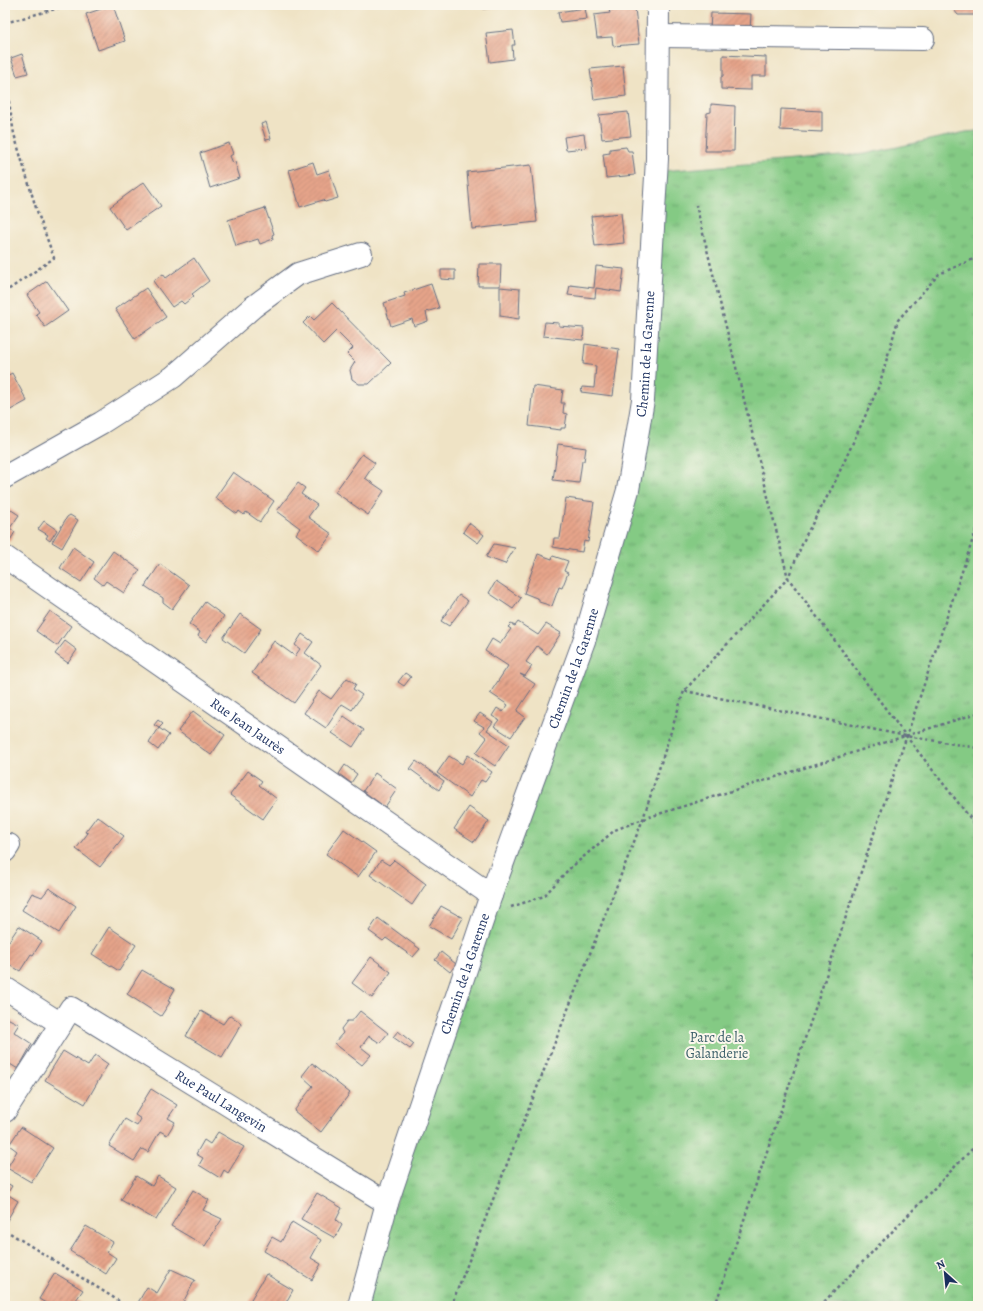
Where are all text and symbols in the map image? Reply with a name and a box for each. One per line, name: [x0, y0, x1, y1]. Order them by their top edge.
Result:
street label: Chemin de la Garenne: [631, 290, 659, 419]
street label: Chemin de la Garenne: [544, 606, 603, 731]
street label: Rue Jean Jaurès: [206, 694, 289, 759]
street label: Chemin de la Garenne: [436, 911, 494, 1037]
park label: Parc de la Galanderie: [686, 1028, 748, 1063]
street label: Rue Paul Langevin: [171, 1066, 271, 1137]
north arrow: [925, 1253, 965, 1293]
text: N: [934, 1256, 948, 1273]

